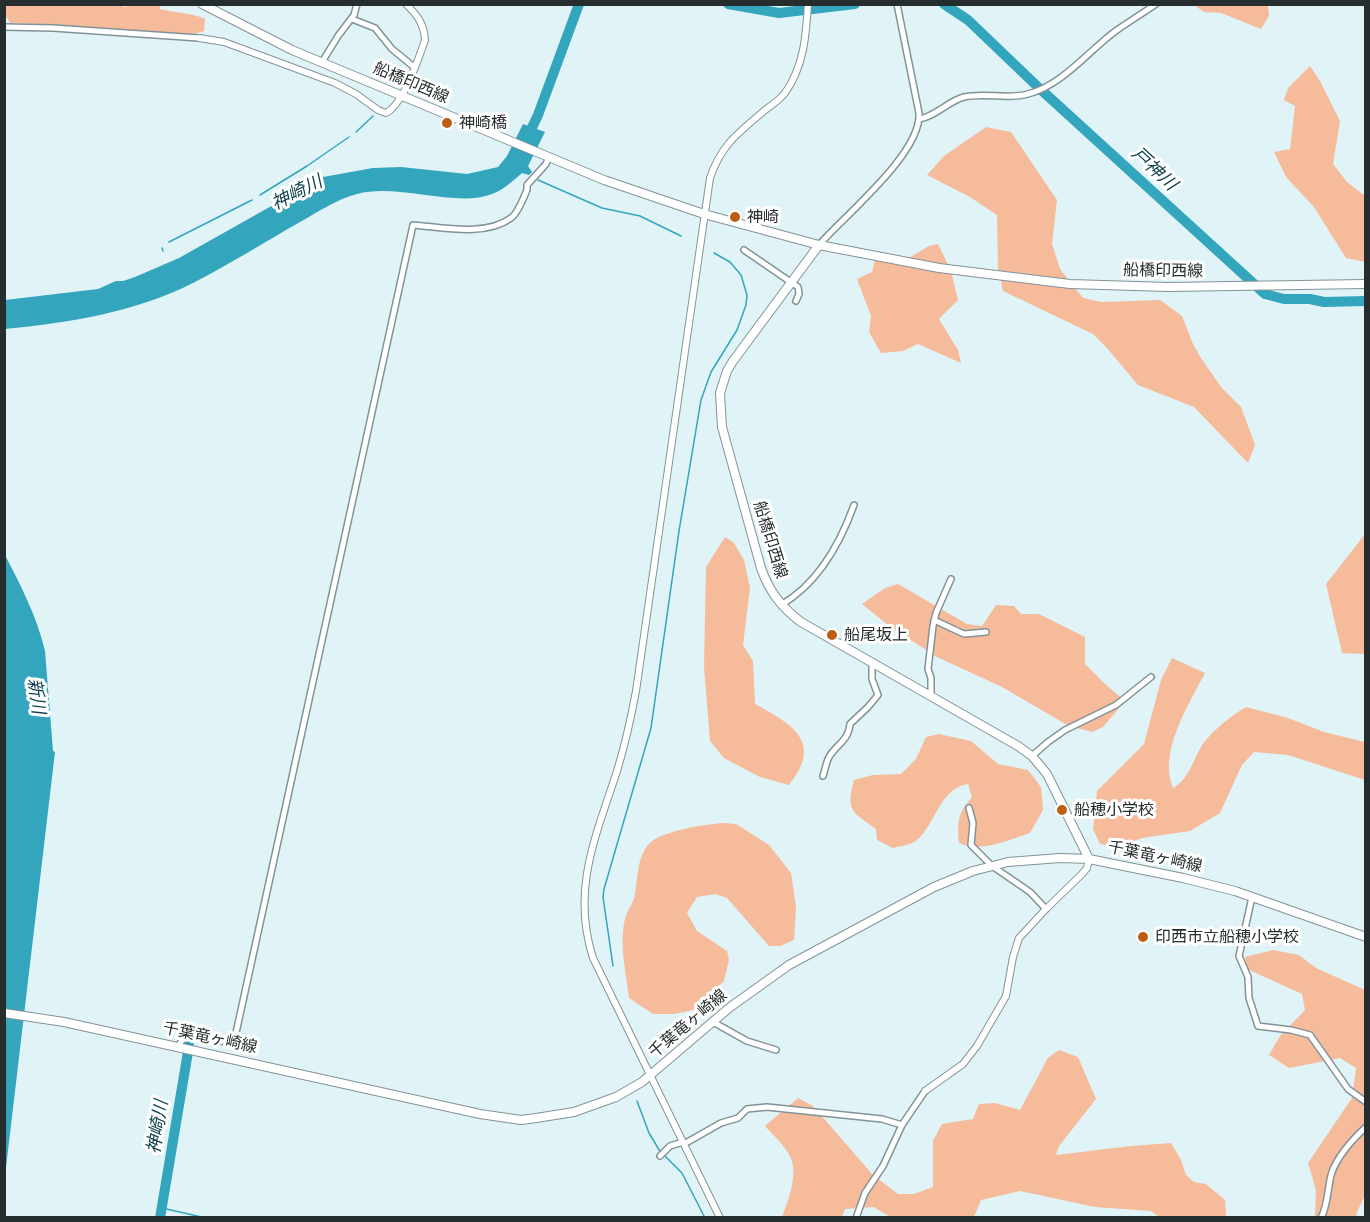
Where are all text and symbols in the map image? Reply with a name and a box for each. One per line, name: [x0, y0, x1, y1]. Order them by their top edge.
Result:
street label: 船橋印西線: [370, 59, 452, 107]
place label: 神崎橋: [459, 113, 507, 133]
marker: 神崎橋: [440, 116, 454, 130]
water label: 戸神川: [1127, 143, 1181, 195]
water label: 神崎川: [268, 171, 326, 215]
place label: 神崎: [747, 207, 779, 227]
marker: 神崎: [728, 210, 742, 224]
street label: 船橋印西線: [1123, 261, 1203, 281]
street label: 船橋印西線: [749, 499, 791, 581]
place label: 船尾坂上: [844, 625, 908, 645]
marker: 船尾坂上: [825, 628, 839, 642]
water label: 新川: [23, 677, 49, 715]
place label: 船穂小学校: [1074, 800, 1154, 820]
marker: 船穂小学校: [1055, 803, 1069, 817]
street label: 千葉竜ヶ崎線: [1106, 838, 1204, 876]
place label: 印西市立船穂小学校: [1155, 927, 1299, 947]
marker: 印西市立船穂小学校: [1136, 930, 1150, 944]
street label: 千葉竜ヶ崎線: [645, 986, 731, 1062]
street label: 千葉竜ヶ崎線: [161, 1019, 259, 1057]
water label: 神崎川: [143, 1099, 173, 1155]

